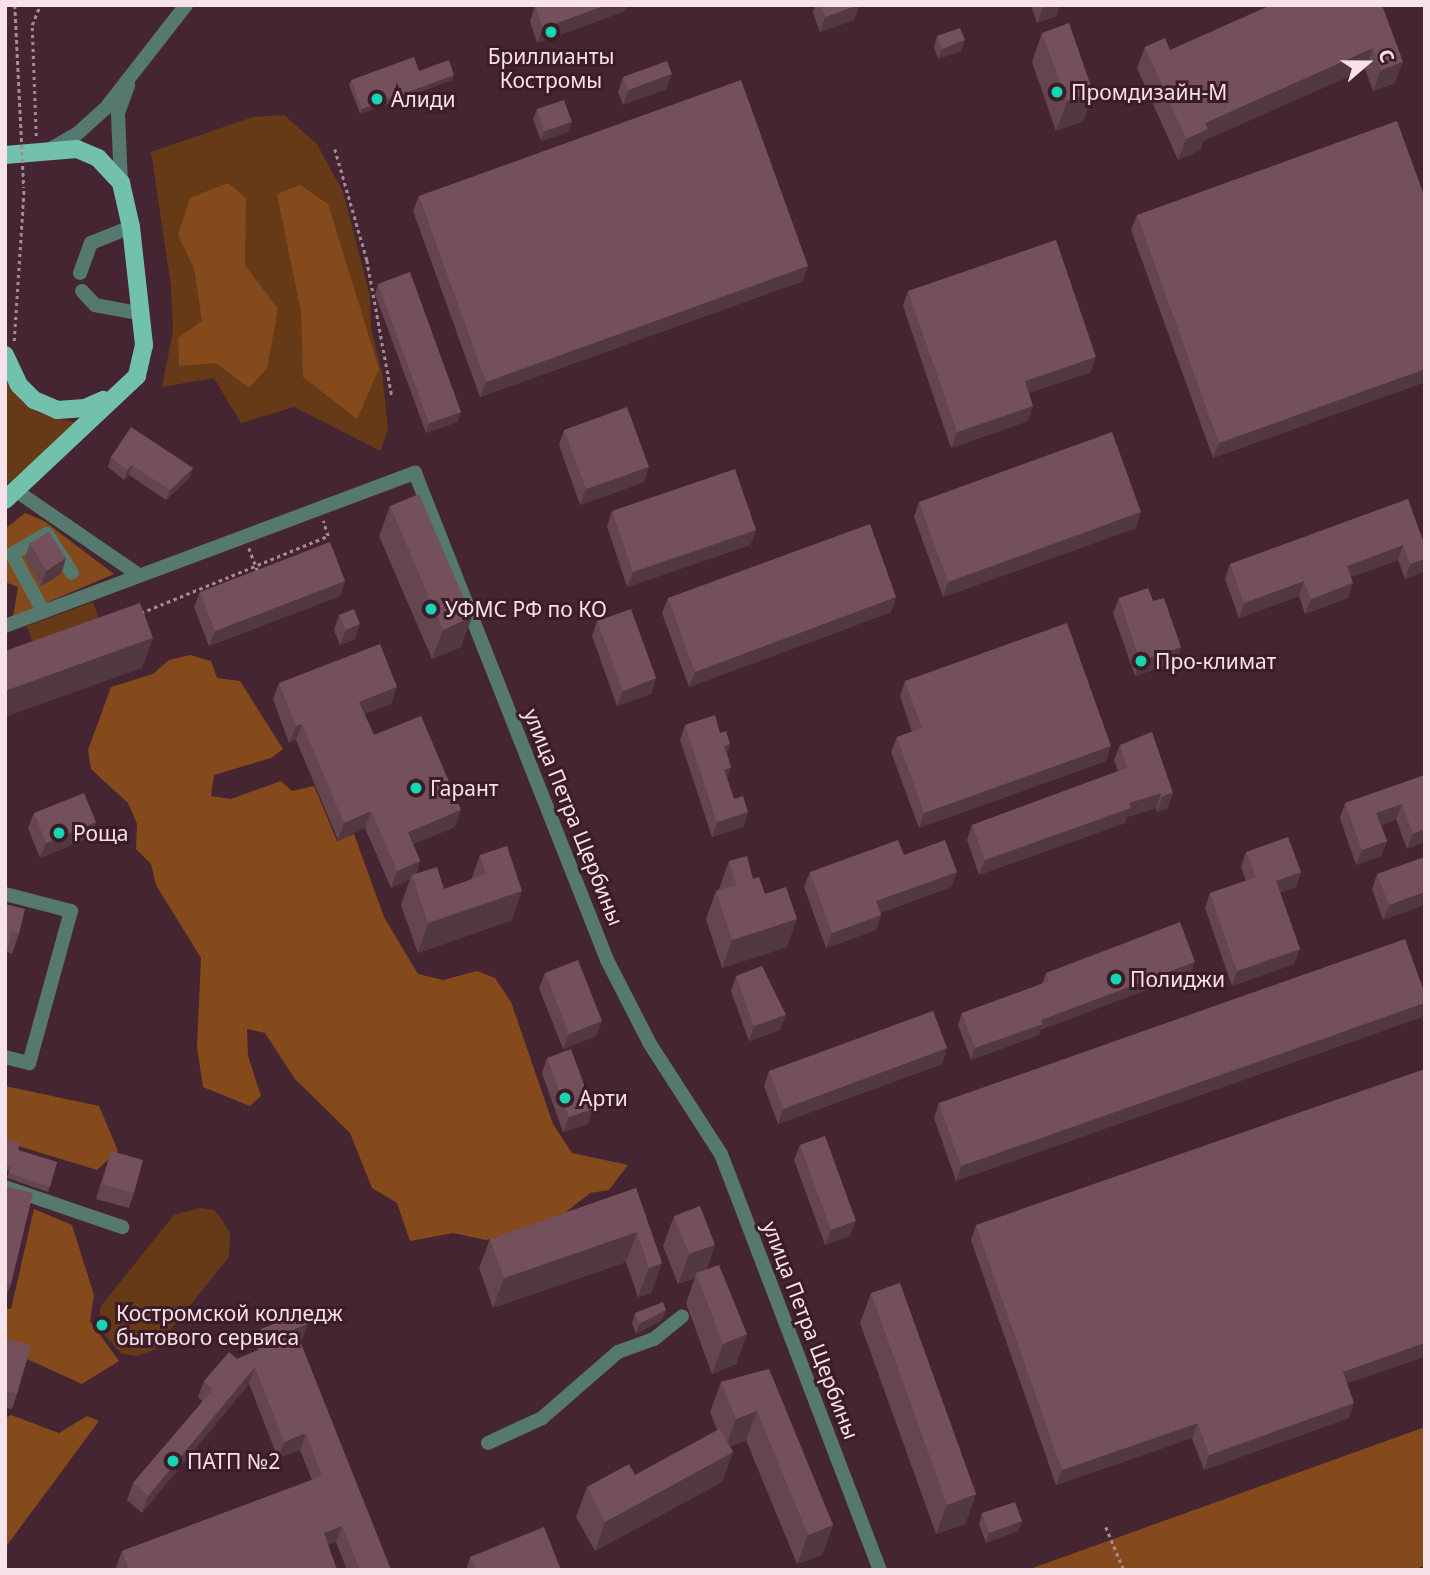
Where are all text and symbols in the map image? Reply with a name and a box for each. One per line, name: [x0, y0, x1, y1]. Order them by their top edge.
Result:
marker: Бриллианты Костромы: [543, 24, 559, 40]
north arrow: [1332, 28, 1402, 98]
place label: Бриллианты Костромы: [488, 43, 614, 93]
text: С: [1372, 46, 1401, 66]
place label: Промдизайн-М: [1071, 79, 1227, 105]
marker: Промдизайн-М: [1049, 84, 1065, 100]
place label: Алиди: [391, 86, 456, 112]
marker: Алиди: [369, 91, 385, 107]
place label: УФМС РФ по КО: [445, 596, 607, 622]
marker: УФМС РФ по КО: [423, 601, 439, 617]
place label: Про-климат: [1155, 648, 1276, 674]
marker: Про-климат: [1133, 653, 1149, 669]
street label: улица Петра Щербины: [519, 705, 629, 929]
place label: Гарант: [430, 775, 499, 801]
marker: Гарант: [408, 780, 424, 796]
place label: Роща: [73, 820, 128, 846]
marker: Роща: [51, 825, 67, 841]
place label: Полиджи: [1130, 966, 1225, 992]
marker: Полиджи: [1108, 971, 1124, 987]
place label: Арти: [579, 1085, 628, 1111]
marker: Арти: [557, 1090, 573, 1106]
street label: улица Петра Щербины: [758, 1217, 864, 1443]
place label: Костромской колледж бытового сервиса: [116, 1300, 343, 1350]
marker: Костромской колледж бытового сервиса: [94, 1317, 110, 1333]
place label: ПАТП №2: [187, 1448, 280, 1474]
marker: ПАТП №2: [165, 1453, 181, 1469]

